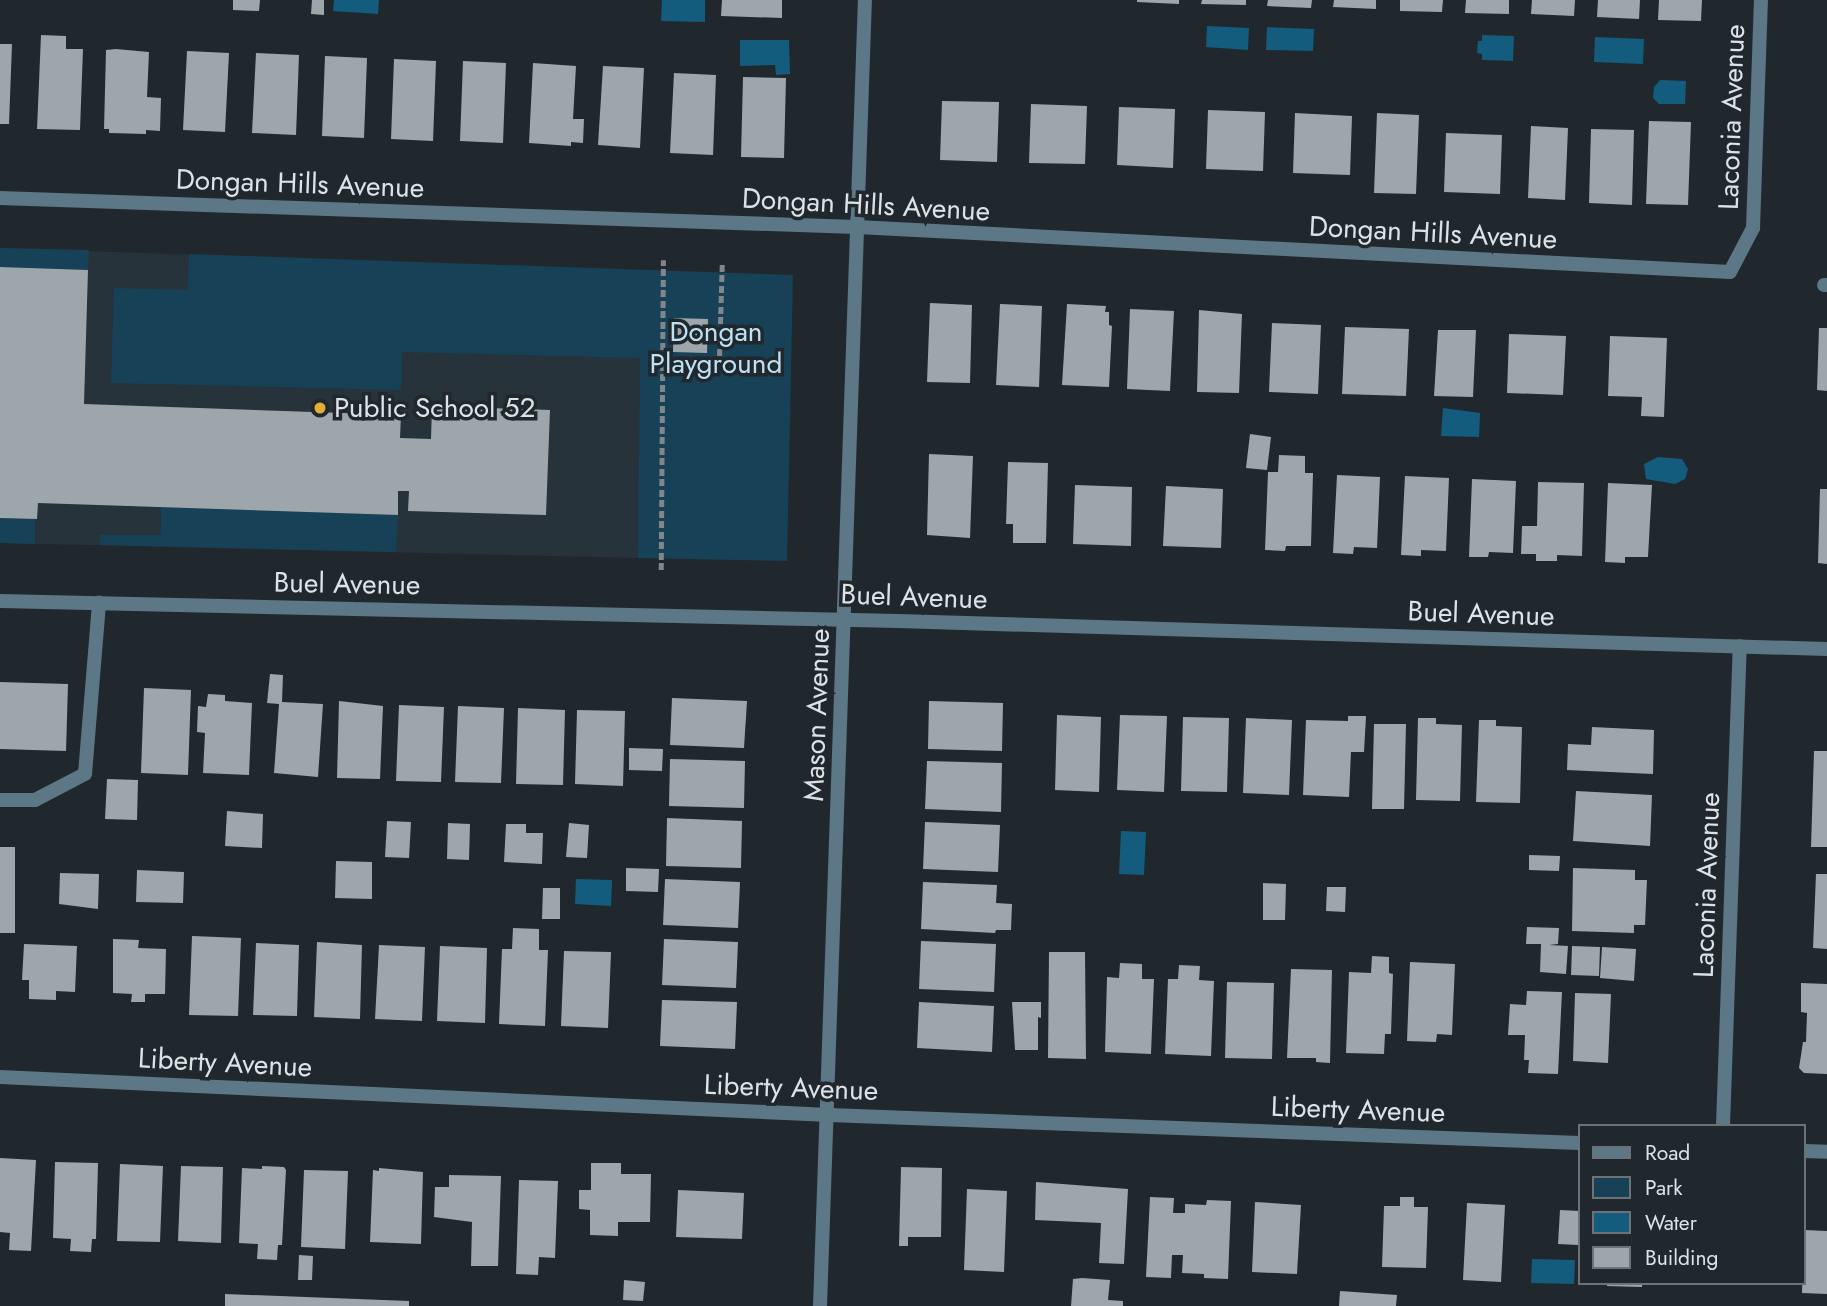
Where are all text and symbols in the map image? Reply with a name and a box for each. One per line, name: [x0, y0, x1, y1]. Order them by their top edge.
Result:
street label: Laconia Avenue: [1712, 24, 1752, 210]
street label: Dongan Hills Avenue: [175, 163, 425, 205]
street label: Dongan Hills Avenue: [741, 182, 991, 228]
street label: Dongan Hills Avenue: [1308, 210, 1558, 256]
park label: Dongan Playground: [650, 315, 782, 381]
place label: Public School 52: [334, 391, 536, 425]
marker: Public School 52: [312, 400, 328, 416]
street label: Buel Avenue: [273, 566, 421, 602]
street label: Buel Avenue: [840, 578, 988, 616]
street label: Buel Avenue: [1407, 595, 1555, 633]
street label: Mason Avenue: [797, 628, 837, 802]
street label: Laconia Avenue: [1687, 792, 1727, 978]
street label: Liberty Avenue: [137, 1042, 313, 1084]
street label: Liberty Avenue: [703, 1068, 879, 1108]
street label: Liberty Avenue: [1270, 1090, 1446, 1130]
legend: [1578, 1124, 1806, 1285]
text: Road: [1645, 1138, 1690, 1168]
text: Park: [1645, 1173, 1682, 1203]
text: Water: [1645, 1208, 1697, 1238]
text: Building: [1645, 1243, 1718, 1273]

